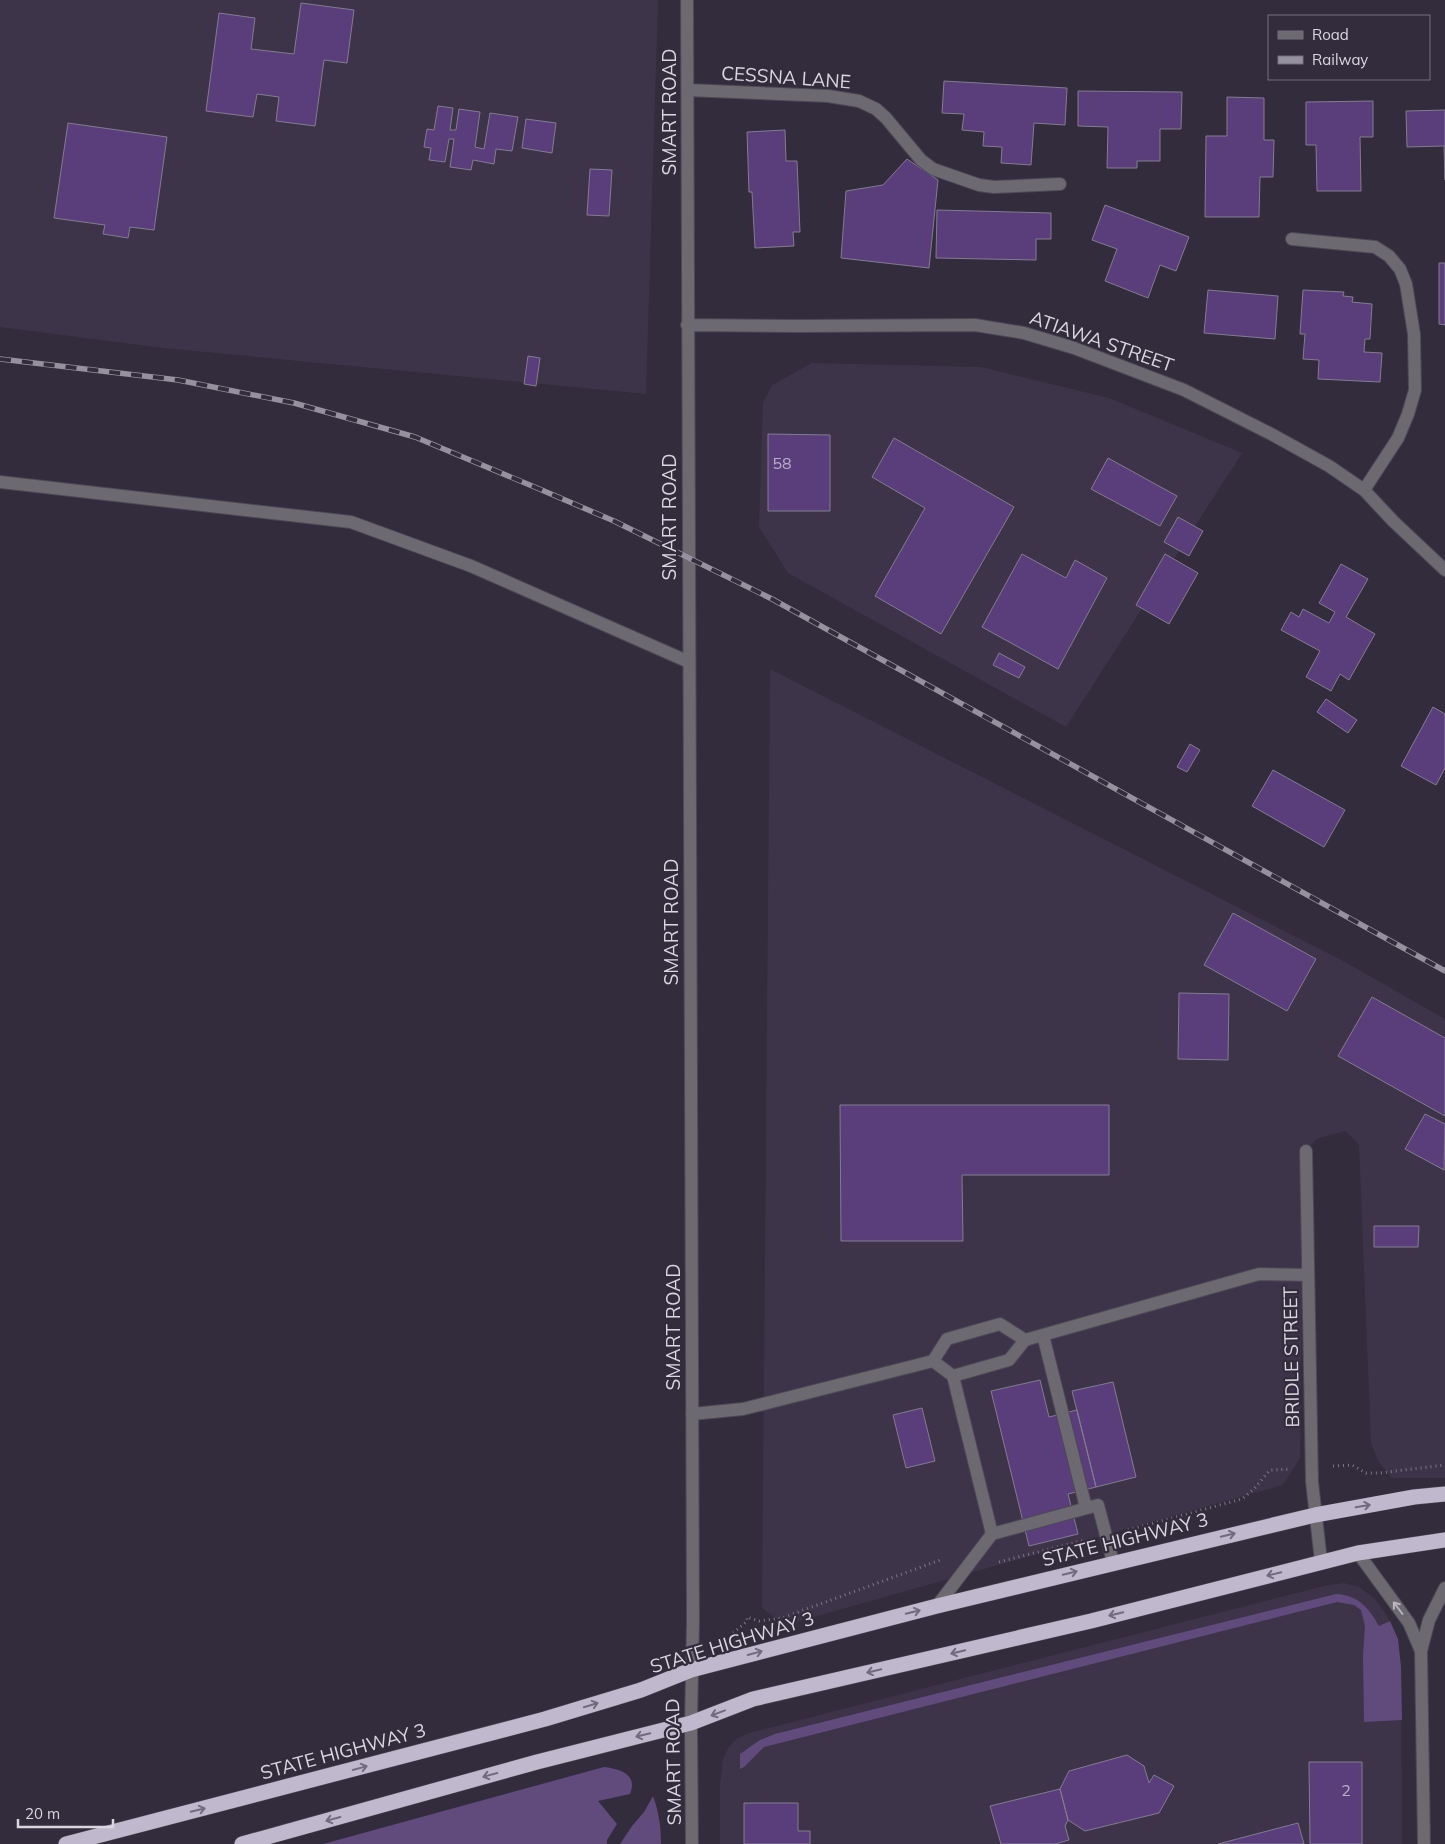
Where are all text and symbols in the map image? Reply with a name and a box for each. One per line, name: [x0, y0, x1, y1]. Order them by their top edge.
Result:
legend: [1268, 15, 1430, 80]
text: Road: [1312, 25, 1349, 44]
street label: SMART ROAD: [657, 49, 681, 175]
text: Railway: [1312, 50, 1368, 69]
street label: CESSNA LANE: [720, 60, 852, 94]
street label: ATIAWA STREET: [1027, 305, 1178, 377]
house number: 58: [772, 453, 792, 473]
street label: SMART ROAD: [657, 454, 681, 580]
street label: SMART ROAD: [659, 859, 683, 985]
street label: SMART ROAD: [661, 1264, 685, 1390]
street label: BRIDLE STREET: [1278, 1286, 1304, 1428]
one-way arrow: [1354, 1500, 1370, 1510]
street label: STATE HIGHWAY 3: [1039, 1507, 1211, 1571]
one-way arrow: [1220, 1530, 1236, 1539]
one-way arrow: [1062, 1568, 1078, 1577]
one-way arrow: [1266, 1569, 1282, 1579]
one-way arrow: [1392, 1602, 1403, 1615]
street label: STATE HIGHWAY 3: [647, 1606, 817, 1678]
one-way arrow: [904, 1607, 920, 1616]
one-way arrow: [1109, 1610, 1125, 1619]
one-way arrow: [747, 1647, 763, 1657]
one-way arrow: [951, 1648, 967, 1657]
one-way arrow: [867, 1667, 883, 1676]
street label: SMART ROAD: [660, 1698, 686, 1826]
one-way arrow: [583, 1699, 599, 1709]
one-way arrow: [710, 1709, 726, 1718]
street label: STATE HIGHWAY 3: [258, 1717, 428, 1785]
one-way arrow: [636, 1731, 652, 1740]
one-way arrow: [351, 1762, 367, 1772]
one-way arrow: [482, 1771, 498, 1781]
house number: 2: [1341, 1780, 1351, 1800]
scale bar: [18, 1796, 112, 1828]
text: 20 m: [25, 1804, 60, 1823]
one-way arrow: [189, 1805, 205, 1814]
one-way arrow: [326, 1814, 342, 1824]

